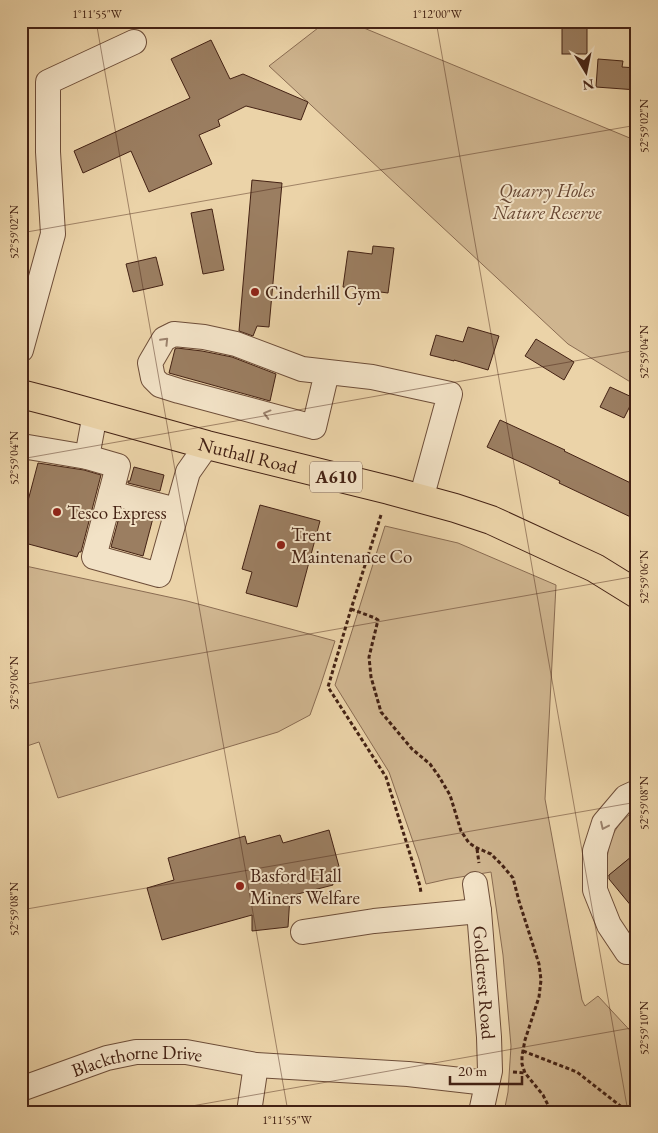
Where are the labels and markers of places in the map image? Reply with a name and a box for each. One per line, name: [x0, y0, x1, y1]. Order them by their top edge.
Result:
place label: Cinderhill Gym: [265, 280, 381, 305]
marker: Cinderhill Gym: [249, 286, 261, 298]
place label: Tesco Express: [67, 500, 167, 525]
marker: Tesco Express: [51, 506, 63, 518]
place label: Trent Maintenance Co: [291, 522, 413, 569]
marker: Trent Maintenance Co: [275, 539, 287, 551]
place label: Basford Hall Miners Welfare: [250, 863, 360, 910]
marker: Basford Hall Miners Welfare: [234, 880, 246, 892]

